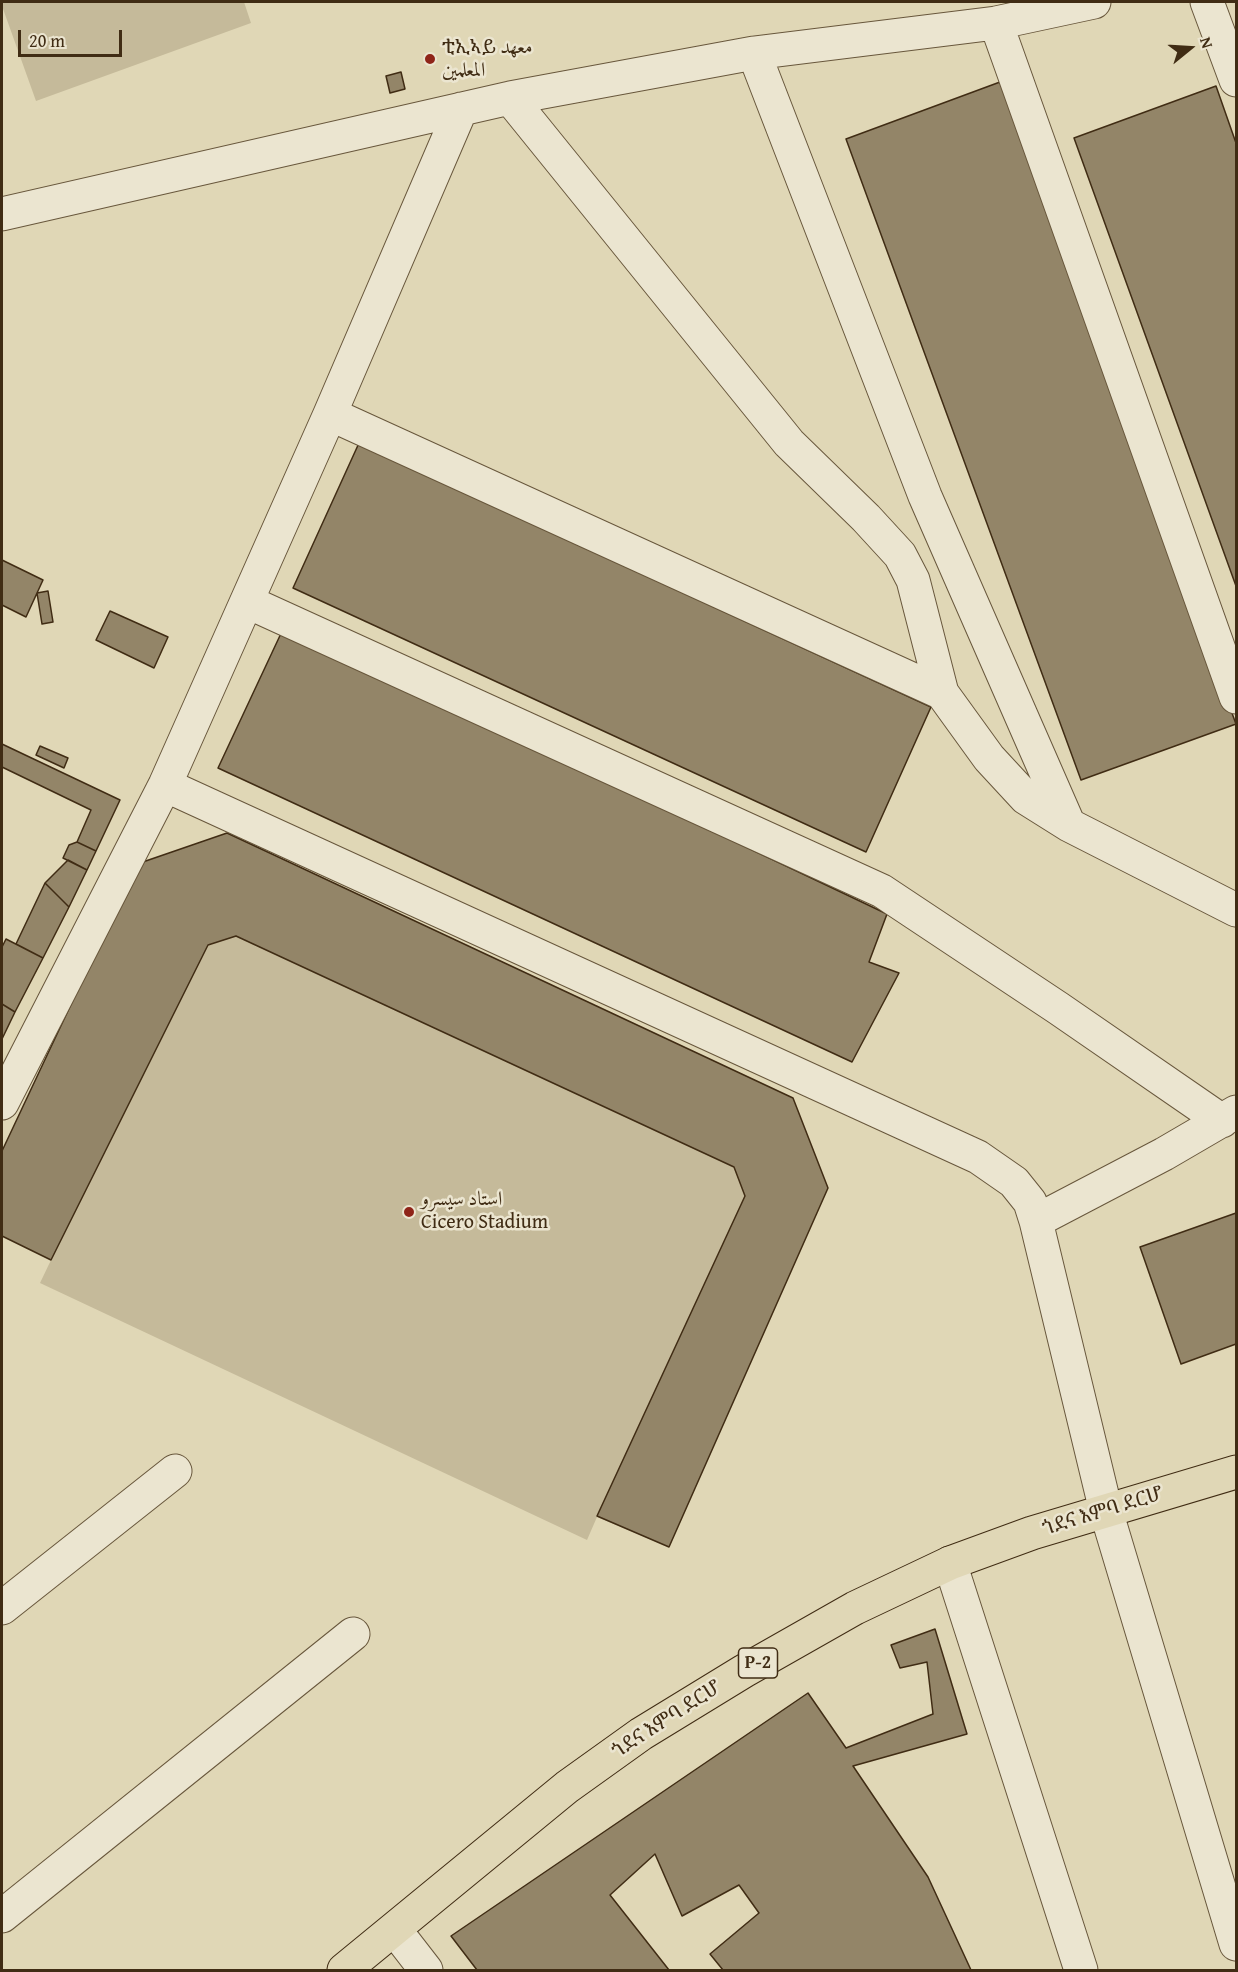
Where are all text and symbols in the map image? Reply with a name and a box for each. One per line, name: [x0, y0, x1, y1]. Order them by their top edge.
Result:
scale bar: [21, 18, 124, 56]
north arrow: [1160, 18, 1220, 78]
text: 20 m: [29, 27, 65, 54]
text: N: [1194, 34, 1220, 51]
place label: ቲኢኣይ معهد المعلمين: [442, 36, 532, 83]
marker: ቲኢኣይ معهد المعلمين: [423, 52, 437, 66]
place label: استاد سيسرو Cicero Stadium: [421, 1188, 548, 1235]
marker: استاد سيسرو Cicero Stadium: [402, 1205, 416, 1219]
street label: ጎደና እምባ ደርሆ: [1040, 1482, 1166, 1542]
road number: P-2: [738, 1648, 777, 1678]
street label: ጎደና እምባ ደርሆ: [608, 1676, 726, 1764]

